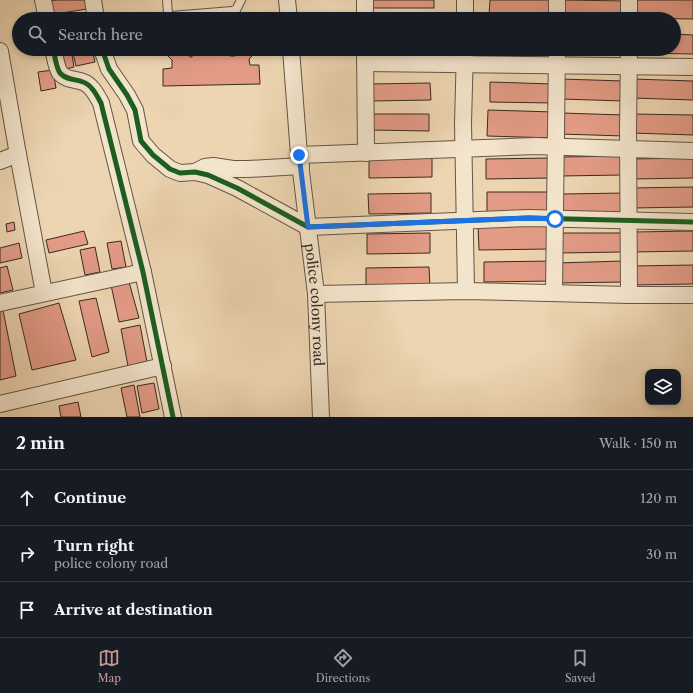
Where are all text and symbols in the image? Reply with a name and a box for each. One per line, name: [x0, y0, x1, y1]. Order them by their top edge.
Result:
search box: [12, 12, 681, 56]
icon: search: [26, 23, 48, 45]
text: Search here: [58, 25, 143, 44]
route end: [290, 146, 308, 164]
route start: [546, 210, 564, 228]
street label: police colony road: [301, 242, 328, 367]
map controls: [645, 369, 681, 405]
button: layers: [645, 369, 681, 405]
text: 2 min: [16, 433, 65, 453]
text: Walk · 150 m: [599, 435, 677, 451]
icon: ahead: [16, 487, 38, 509]
text: Continue: [54, 488, 126, 507]
text: 120 m: [640, 490, 677, 506]
text: Turn right: [54, 536, 134, 555]
icon: right: [16, 543, 38, 565]
text: 30 m: [646, 546, 677, 562]
text: police colony road: [54, 555, 168, 571]
icon: arrive: [16, 599, 38, 621]
text: Arrive at destination: [54, 600, 213, 619]
tab: Map: [97, 647, 121, 685]
tab: Directions: [316, 647, 370, 685]
tab: Saved: [565, 647, 596, 685]

